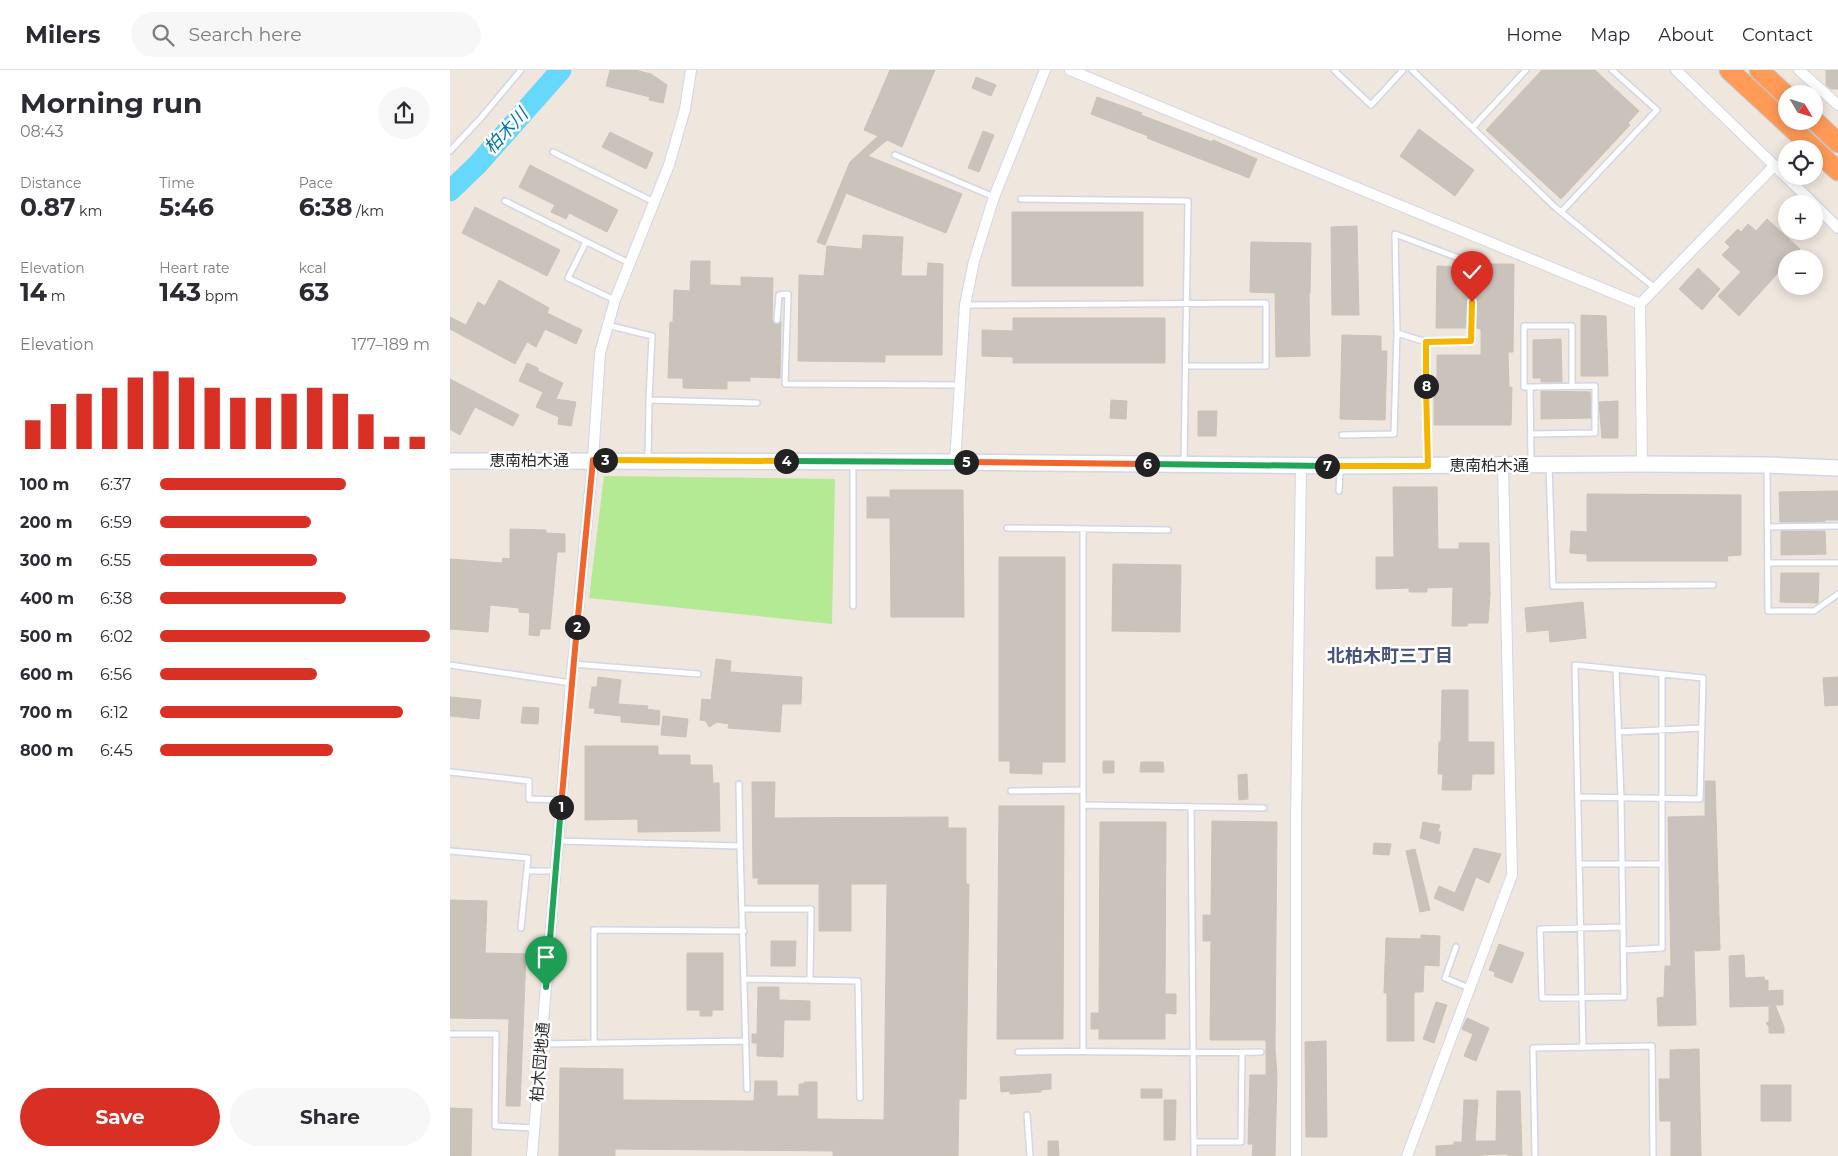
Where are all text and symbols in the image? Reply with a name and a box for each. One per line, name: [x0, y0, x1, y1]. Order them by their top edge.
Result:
search box: [131, 12, 481, 57]
text: Milers: [25, 20, 101, 49]
icon: search: [149, 21, 177, 49]
text: Search here: [189, 23, 302, 46]
text: Home: [1506, 24, 1562, 46]
text: Map: [1590, 24, 1630, 46]
text: About: [1658, 24, 1714, 46]
text: Contact: [1742, 24, 1813, 46]
north arrow: [1778, 85, 1822, 130]
map controls: [1778, 85, 1823, 295]
text: Morning run: [20, 86, 202, 120]
button: share: [378, 87, 430, 139]
water label: 柏木川: [480, 102, 534, 158]
text: 08:43: [20, 122, 64, 141]
button: locate: [1778, 140, 1823, 185]
text: Distance: [20, 174, 82, 192]
text: Time: [159, 174, 194, 192]
text: Pace: [299, 174, 333, 192]
text: 0.87: [20, 192, 75, 222]
text: 5:46: [159, 192, 214, 222]
text: 6:38: [299, 192, 352, 222]
button: +: [1778, 195, 1823, 240]
text: km: [75, 202, 102, 220]
text: /km: [352, 202, 384, 220]
button: −: [1778, 250, 1823, 295]
pin: [1451, 251, 1493, 302]
icon: check: [1458, 258, 1486, 286]
text: Elevation: [20, 259, 85, 277]
text: Heart rate: [159, 259, 230, 277]
text: kcal: [299, 259, 327, 277]
text: 14: [20, 277, 47, 307]
text: 143: [159, 277, 201, 307]
text: 63: [299, 277, 329, 307]
text: m: [47, 287, 66, 305]
text: bpm: [201, 287, 239, 305]
text: Elevation: [20, 335, 94, 354]
text: 177–189 m: [352, 335, 430, 354]
pin: 8: [1414, 374, 1438, 398]
text: 8: [1422, 377, 1431, 395]
pin: 3: [592, 448, 618, 472]
pin: 4: [774, 448, 798, 474]
pin: 5: [954, 450, 978, 474]
street label: 恵南柏木通: [489, 451, 569, 470]
text: 3: [601, 451, 610, 469]
text: 4: [782, 452, 791, 470]
pin: 6: [1134, 452, 1160, 476]
text: 5: [962, 453, 971, 471]
pin: 7: [1314, 454, 1340, 478]
text: 6: [1143, 455, 1152, 473]
street label: 恵南柏木通: [1449, 456, 1529, 475]
text: 7: [1323, 457, 1332, 475]
text: 100 m: [20, 475, 69, 494]
text: 6:37: [100, 475, 131, 494]
text: 200 m: [20, 513, 72, 532]
text: 6:59: [100, 513, 132, 532]
text: 300 m: [20, 551, 73, 570]
text: 6:55: [100, 551, 131, 570]
text: 400 m: [20, 589, 74, 608]
text: 6:38: [100, 589, 132, 608]
pin: 2: [564, 614, 590, 640]
text: 2: [573, 618, 582, 636]
text: 500 m: [20, 627, 73, 646]
text: 6:02: [100, 627, 133, 646]
district label: 北柏木町三丁目: [1327, 645, 1453, 667]
text: 600 m: [20, 665, 73, 684]
text: 6:56: [100, 665, 132, 684]
text: 700 m: [20, 703, 73, 722]
text: 6:12: [100, 703, 128, 722]
text: 800 m: [20, 741, 74, 760]
text: 6:45: [100, 741, 133, 760]
pin: 1: [548, 794, 574, 820]
text: 1: [559, 798, 564, 816]
pin: [525, 936, 567, 987]
icon: arrive: [532, 943, 560, 971]
street label: 柏木団地通: [527, 1021, 553, 1103]
button: Save: [20, 1088, 220, 1146]
button: Share: [230, 1088, 430, 1146]

